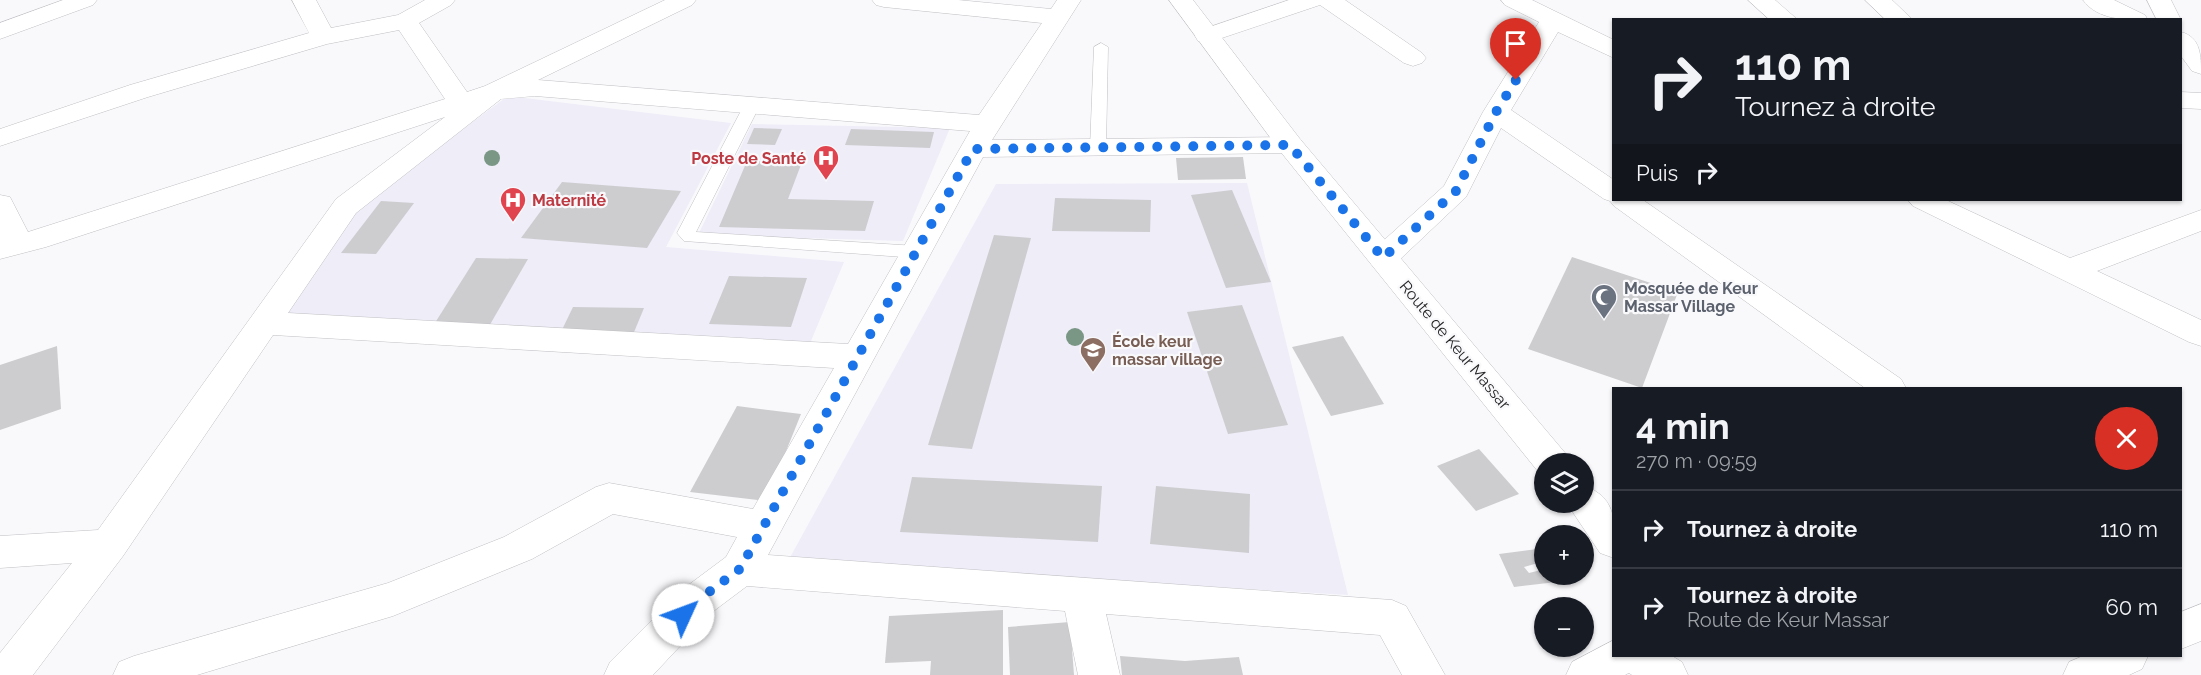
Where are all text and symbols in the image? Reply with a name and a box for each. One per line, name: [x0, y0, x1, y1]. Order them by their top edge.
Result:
pin: [1490, 18, 1541, 80]
icon: arrive: [1499, 27, 1532, 60]
text: 110 m: [1735, 41, 1851, 90]
icon: right: [1636, 42, 1714, 120]
text: Tournez à droite: [1735, 91, 1936, 122]
hospital icon: Poste de Santé: [811, 143, 841, 181]
place label: Poste de Santé: [691, 149, 806, 168]
icon: right: [1690, 156, 1723, 189]
text: Puis: [1636, 160, 1678, 186]
hospital icon: Maternité: [498, 185, 528, 223]
place label: Maternité: [532, 191, 606, 210]
street label: Route de Keur Massar: [1396, 277, 1515, 413]
place label: Mosquée de Keur Massar Village: [1624, 279, 1758, 316]
mosque icon: Mosquée de Keur Massar Village: [1589, 282, 1619, 320]
place label: École keur massar village: [1112, 331, 1223, 369]
school or university icon: École keur massar village: [1078, 335, 1108, 373]
text: 4 min: [1636, 405, 1730, 447]
button: close: [2095, 407, 2158, 470]
text: 270 m · 09:59: [1636, 449, 1757, 473]
map controls: [1534, 453, 1594, 657]
button: layers: [1534, 453, 1594, 513]
icon: right: [1636, 513, 1669, 546]
text: Tournez à droite: [1687, 516, 1857, 542]
text: 110 m: [2100, 516, 2158, 542]
button: +: [1534, 525, 1594, 585]
text: Tournez à droite: [1687, 582, 1857, 608]
position arrow: [651, 583, 715, 647]
icon: right: [1636, 591, 1669, 624]
text: 60 m: [2105, 594, 2158, 620]
button: −: [1534, 597, 1594, 657]
text: Route de Keur Massar: [1687, 608, 1889, 632]

